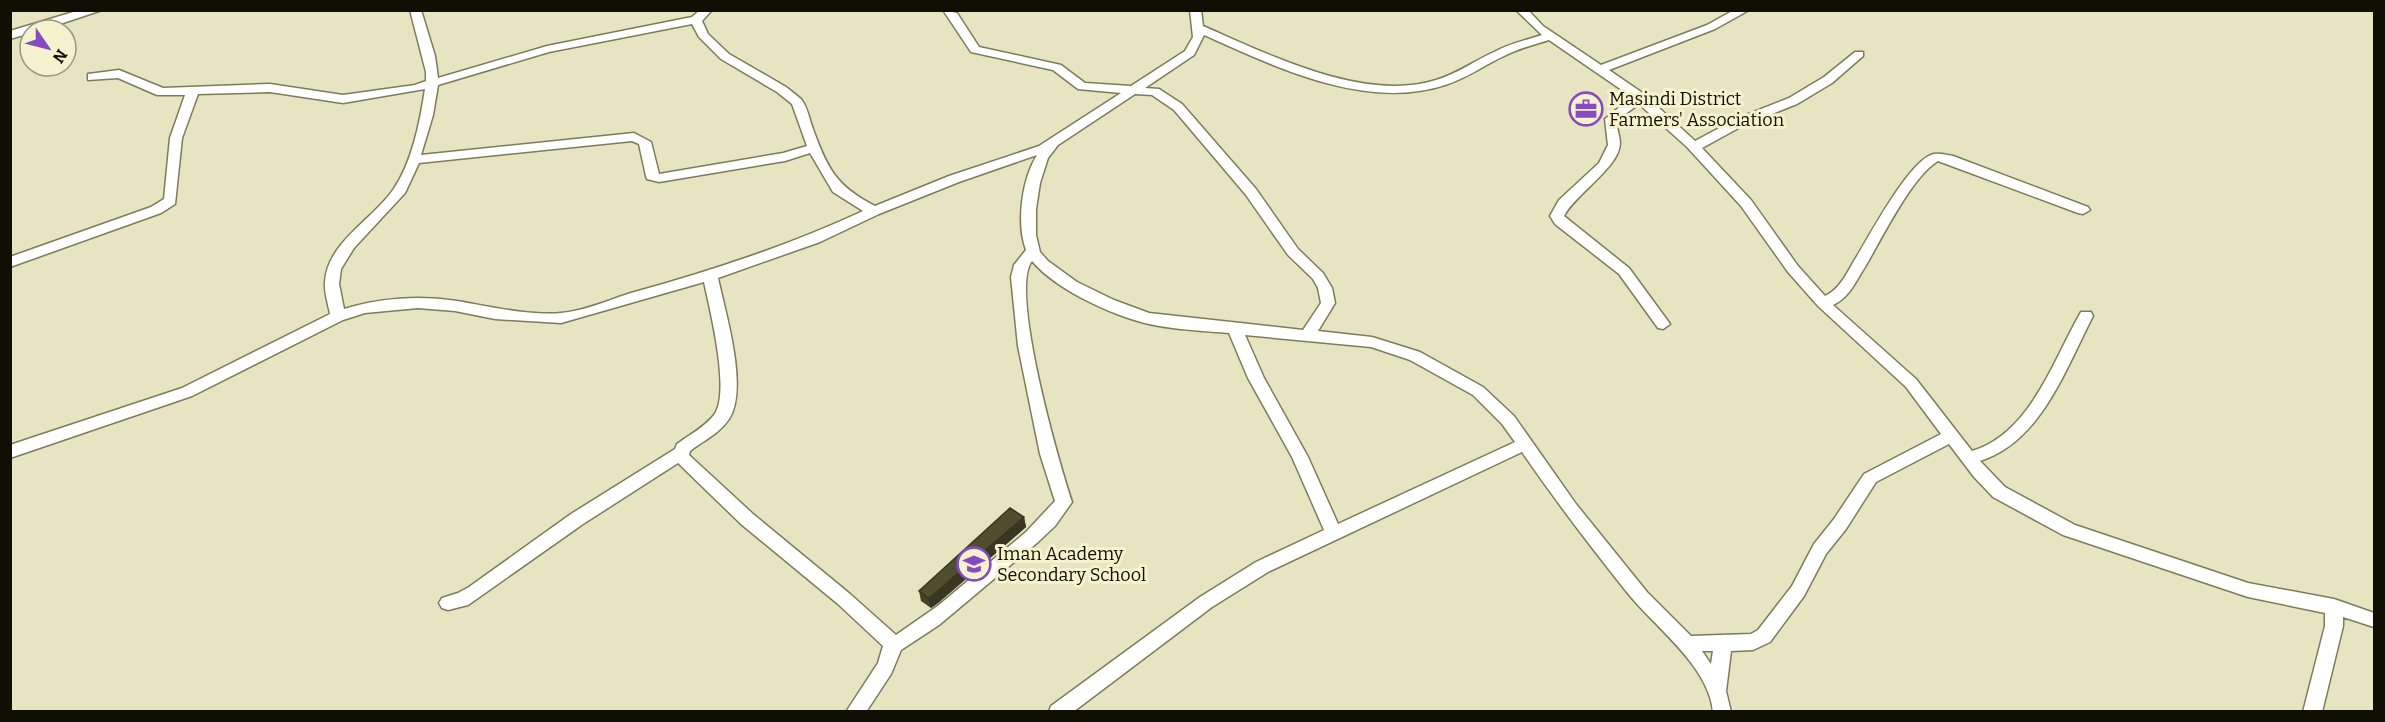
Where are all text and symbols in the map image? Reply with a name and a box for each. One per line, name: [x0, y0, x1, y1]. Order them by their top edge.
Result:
north arrow: [18, 18, 78, 78]
text: N: [49, 46, 71, 67]
place label: Masindi District Farmers' Association: [1609, 88, 1785, 131]
office icon: Masindi District Farmers' Association: [1568, 91, 1604, 127]
place label: Iman Academy Secondary School: [997, 543, 1146, 586]
school or university icon: Iman Academy Secondary School: [956, 546, 992, 582]

